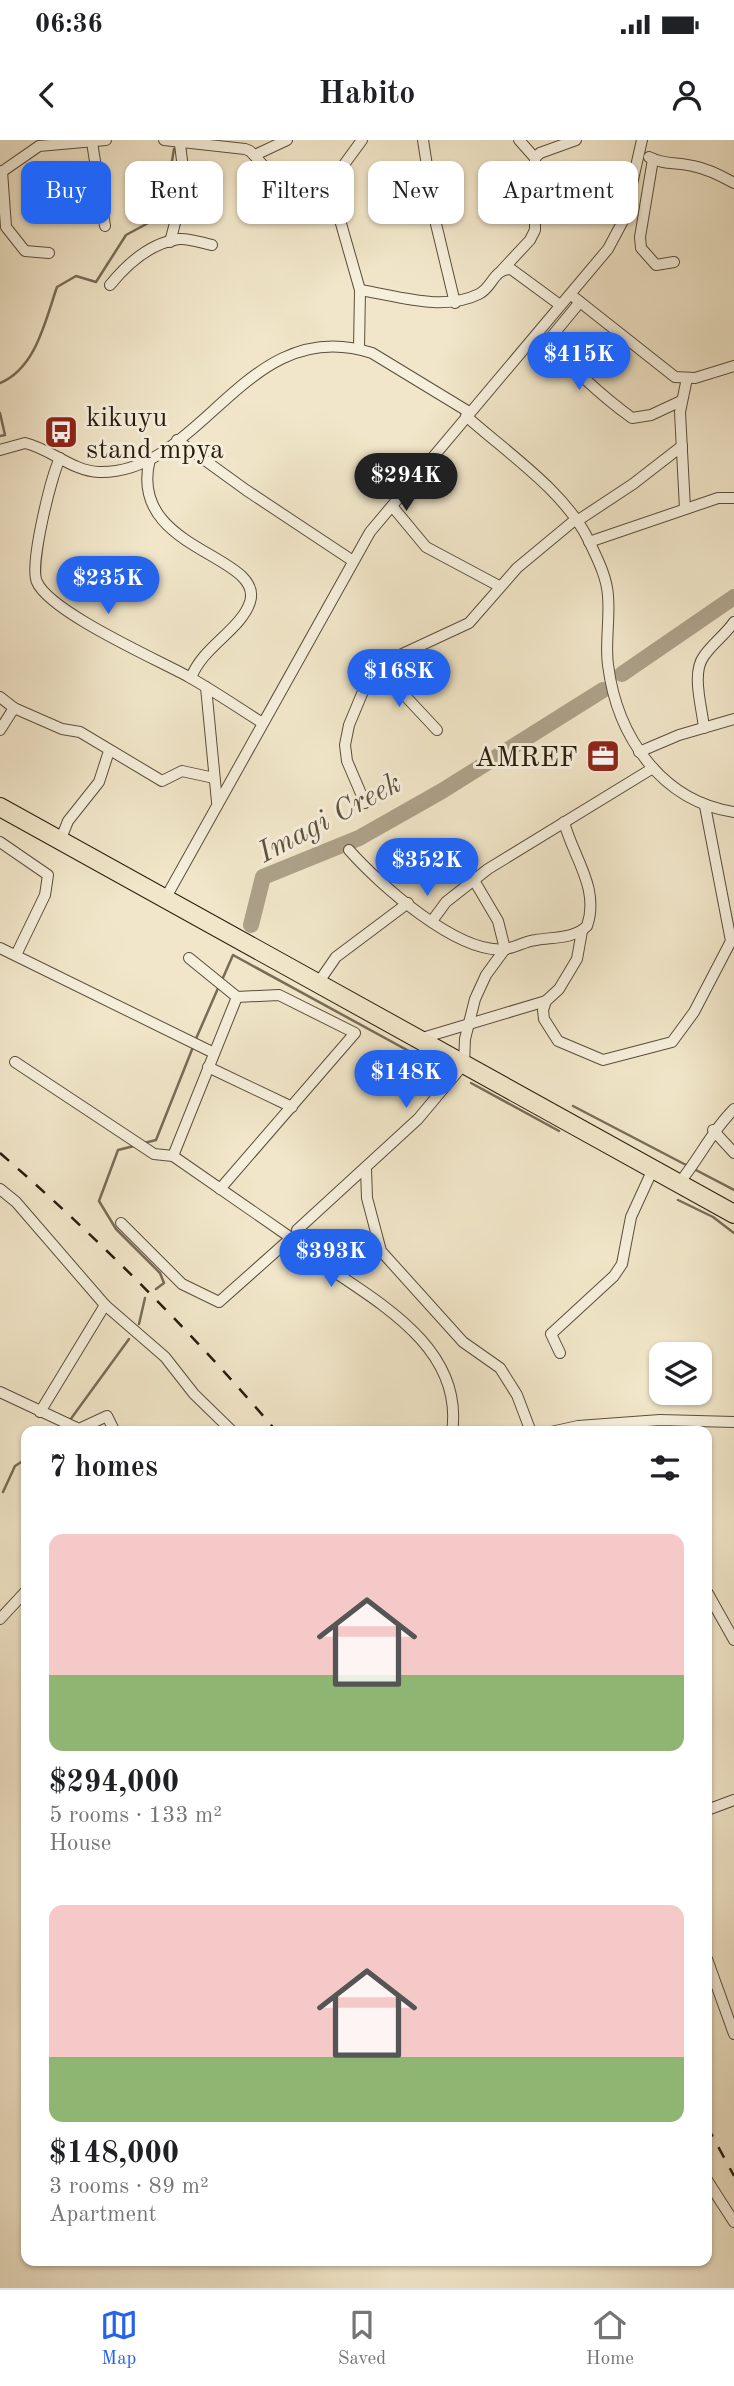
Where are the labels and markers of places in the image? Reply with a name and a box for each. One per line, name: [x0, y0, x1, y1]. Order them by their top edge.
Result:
pin: $415K: [530, 332, 628, 392]
place label: kikuyu stand mpya: [86, 405, 224, 465]
bus stop icon: kikuyu stand mpya: [42, 413, 80, 451]
pin: $294K: [357, 454, 455, 513]
pin: $235K: [59, 556, 157, 616]
pin: $168K: [350, 650, 448, 709]
office icon: AMREF: [584, 737, 622, 775]
place label: AMREF: [475, 745, 578, 773]
pin: $352K: [378, 838, 476, 898]
pin: $148K: [357, 1051, 455, 1110]
pin: $393K: [282, 1230, 380, 1289]

